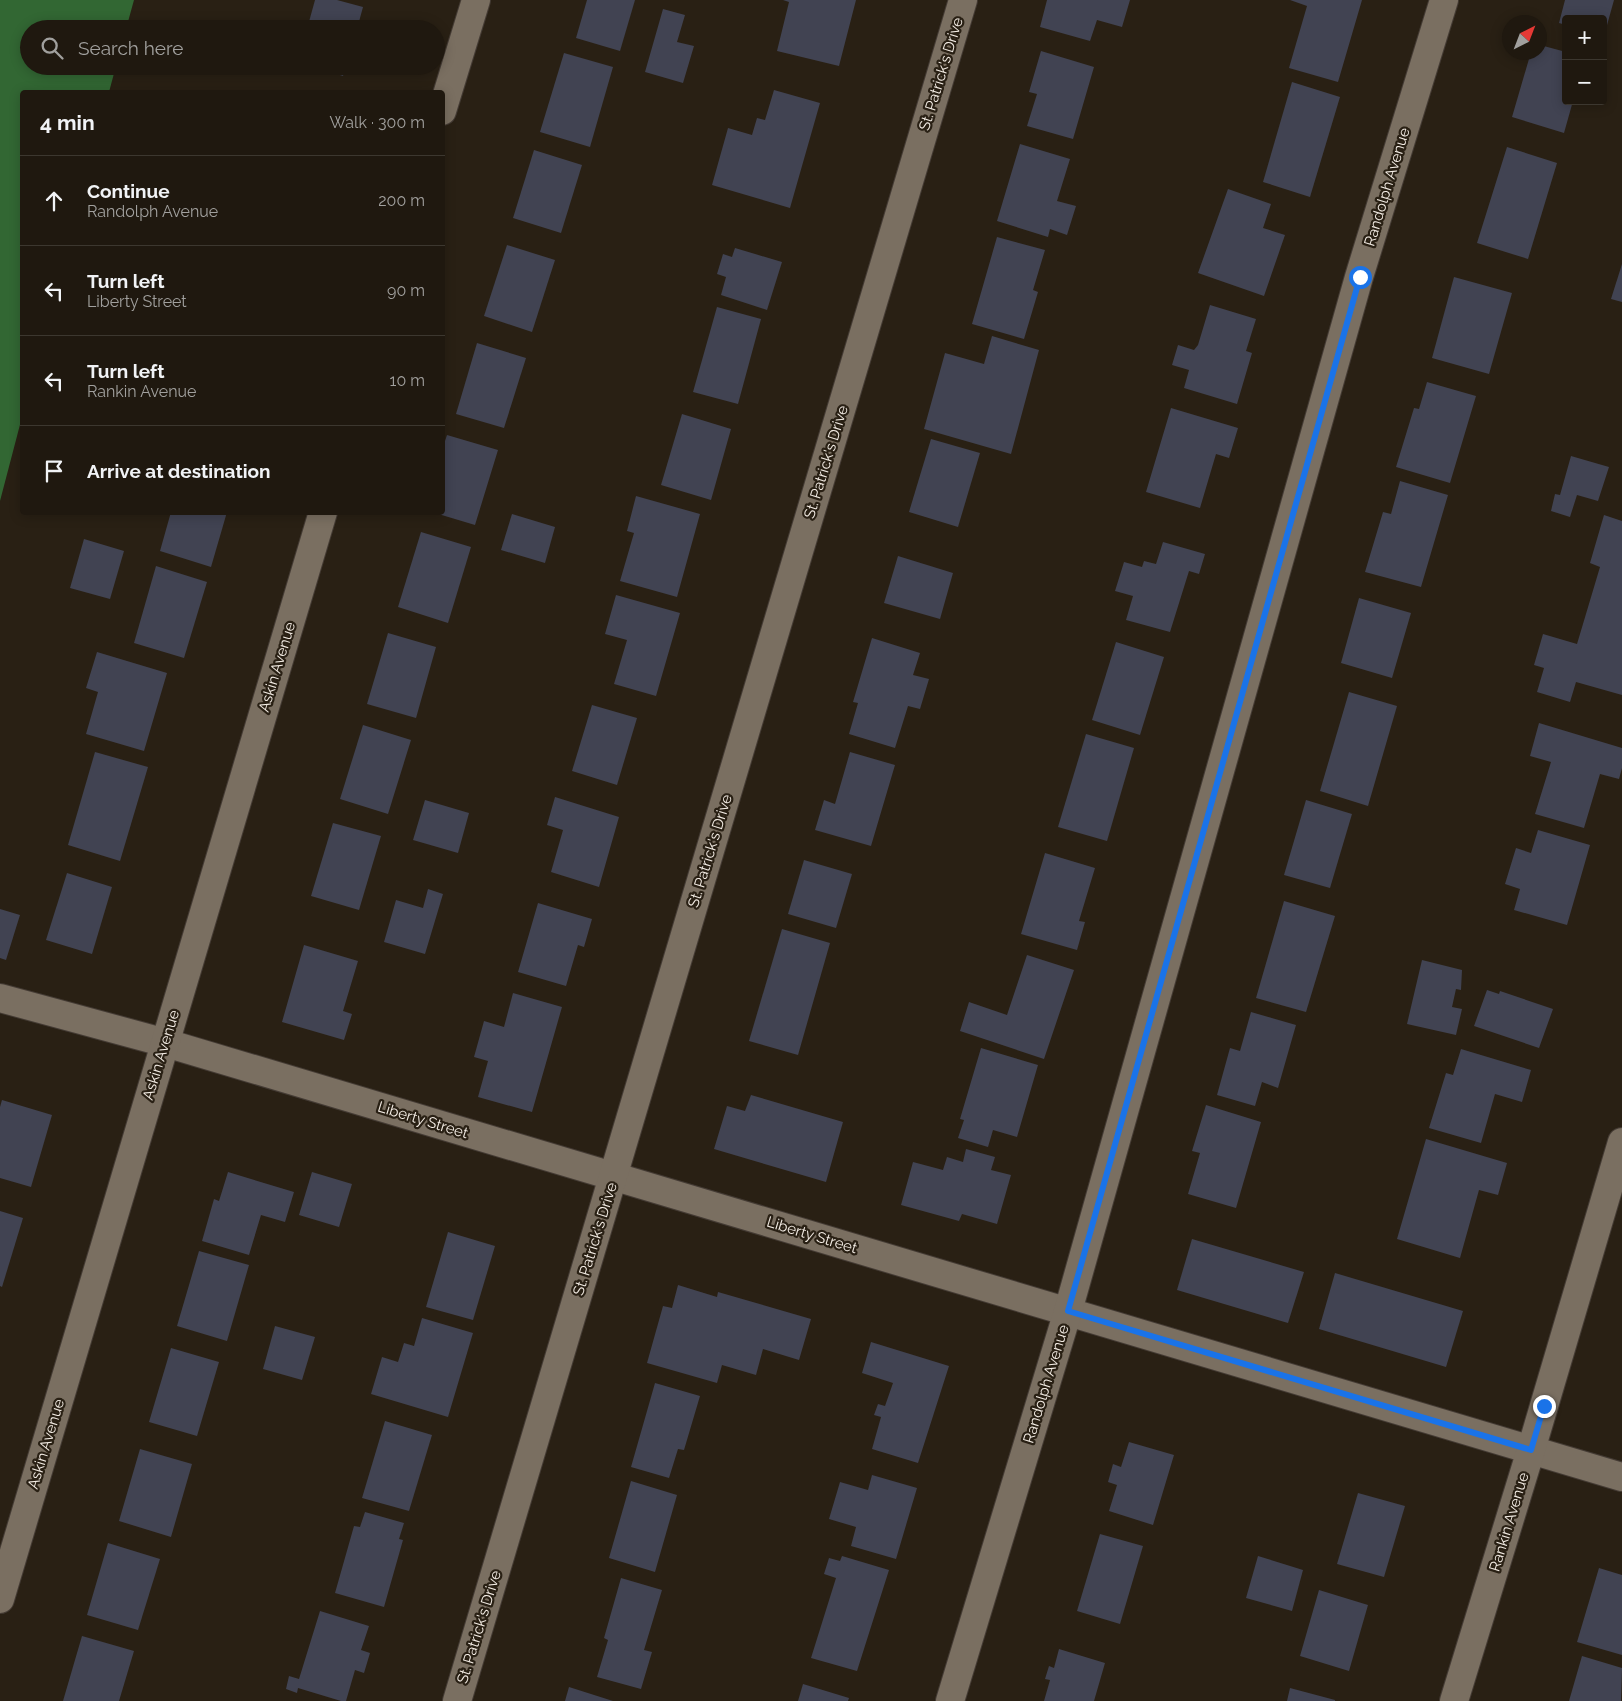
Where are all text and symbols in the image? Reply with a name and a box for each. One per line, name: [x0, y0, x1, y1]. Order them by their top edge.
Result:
street label: St. Patrick's Drive: [915, 15, 967, 133]
north arrow: [1502, 15, 1547, 60]
map controls: [1562, 15, 1607, 105]
button: +: [1562, 15, 1607, 60]
search box: [20, 20, 445, 75]
icon: search: [38, 34, 66, 62]
text: Search here: [78, 37, 184, 59]
button: −: [1562, 60, 1607, 105]
text: 4 min: [40, 110, 95, 135]
text: Walk · 300 m: [329, 113, 425, 132]
street label: Randolph Avenue: [1360, 125, 1414, 248]
text: Continue: [87, 180, 170, 202]
icon: ahead: [40, 187, 68, 215]
text: 200 m: [378, 191, 425, 210]
text: Randolph Avenue: [87, 202, 218, 221]
route start: [1349, 266, 1372, 289]
text: Turn left: [87, 270, 164, 292]
icon: left: [40, 277, 68, 305]
text: 90 m: [387, 281, 425, 300]
text: Liberty Street: [87, 292, 187, 311]
text: Turn left: [87, 360, 164, 382]
icon: left: [40, 367, 68, 395]
text: 10 m: [390, 371, 425, 390]
text: Rankin Avenue: [87, 382, 196, 401]
street label: St. Patrick's Drive: [800, 403, 852, 521]
icon: arrive: [40, 457, 68, 485]
text: Arrive at destination: [87, 460, 271, 482]
street label: Askin Avenue: [255, 620, 299, 714]
street label: St. Patrick's Drive: [684, 792, 736, 910]
street label: Askin Avenue: [139, 1008, 183, 1102]
street label: Liberty Street: [376, 1098, 470, 1142]
street label: St. Patrick's Drive: [569, 1180, 621, 1298]
street label: Liberty Street: [765, 1213, 859, 1257]
street label: Randolph Avenue: [1019, 1322, 1073, 1445]
route end: [1533, 1395, 1556, 1418]
street label: Askin Avenue: [24, 1397, 68, 1491]
street label: Rankin Avenue: [1485, 1470, 1533, 1574]
street label: St. Patrick's Drive: [453, 1568, 505, 1686]

